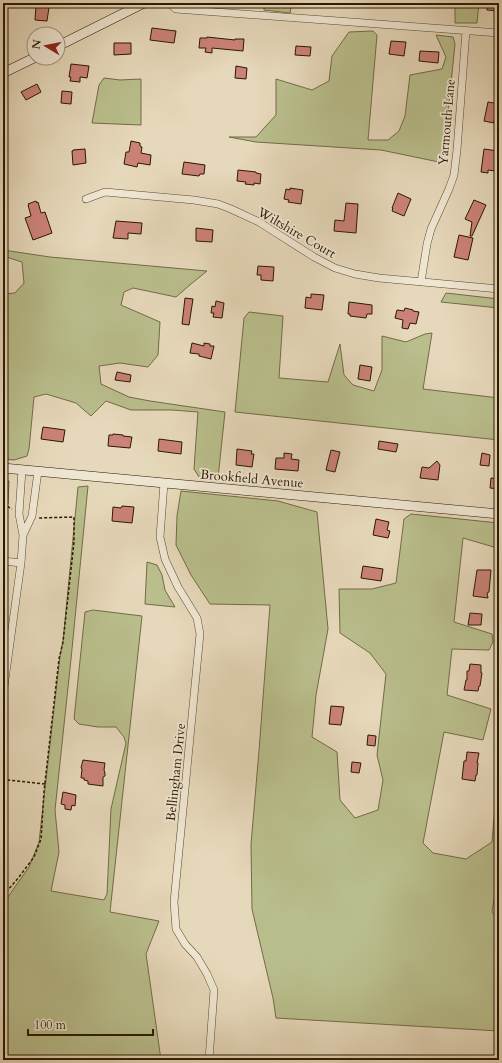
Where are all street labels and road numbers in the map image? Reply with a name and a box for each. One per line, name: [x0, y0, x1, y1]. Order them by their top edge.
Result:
street label: Yarmouth Lane: [434, 78, 460, 166]
street label: Wiltshire Court: [253, 203, 339, 263]
street label: Brookfield Avenue: [199, 466, 304, 492]
street label: Bellingham Drive: [162, 722, 190, 822]

